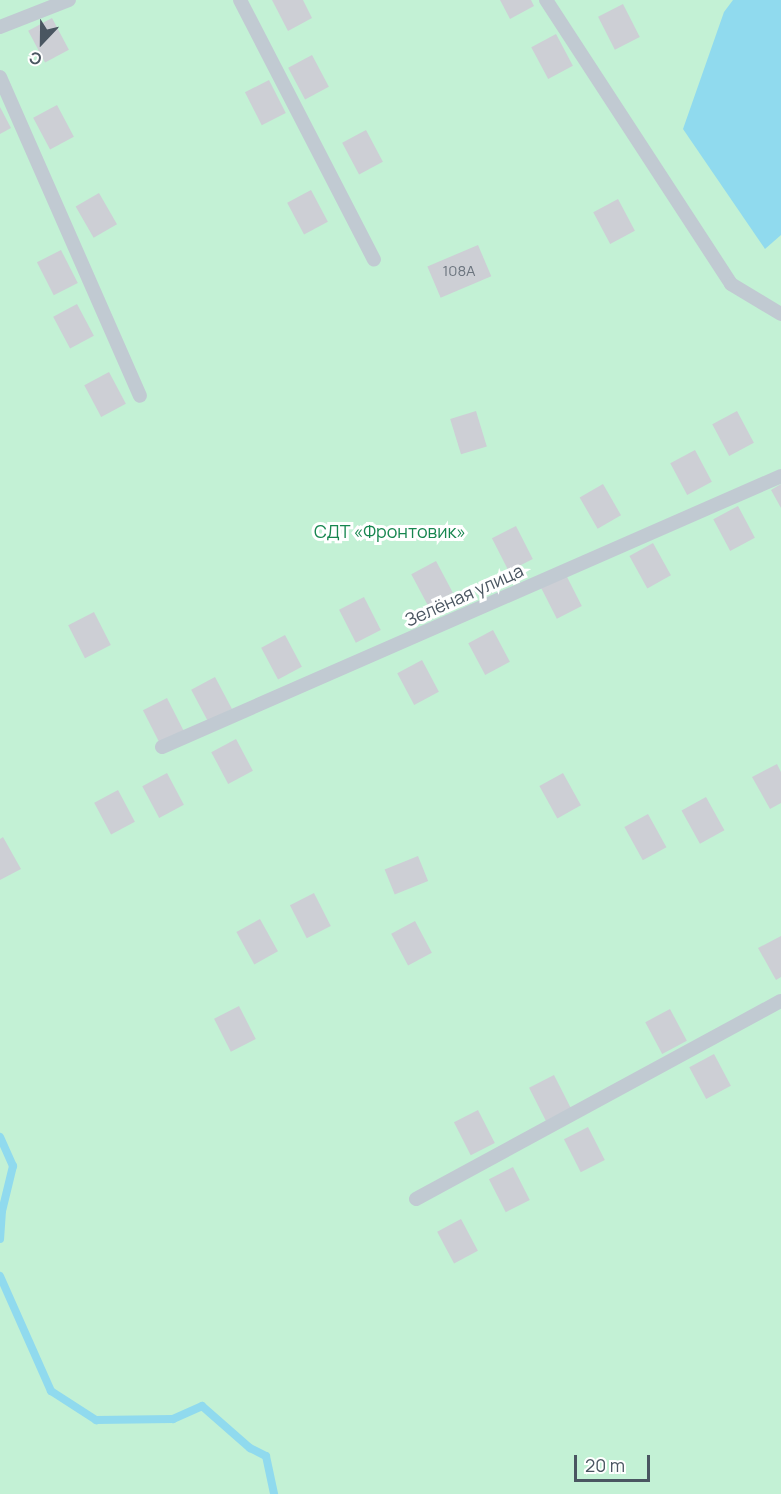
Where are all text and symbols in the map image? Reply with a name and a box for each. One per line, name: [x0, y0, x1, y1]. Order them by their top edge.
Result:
north arrow: [12, 12, 72, 72]
text: С: [26, 46, 45, 71]
house number: 108А: [442, 262, 476, 280]
park label: СДТ «Фронтовик»: [314, 520, 466, 542]
street label: Зелёная улица: [402, 559, 526, 631]
scale bar: [577, 1443, 654, 1481]
text: 20 m: [585, 1453, 625, 1477]

